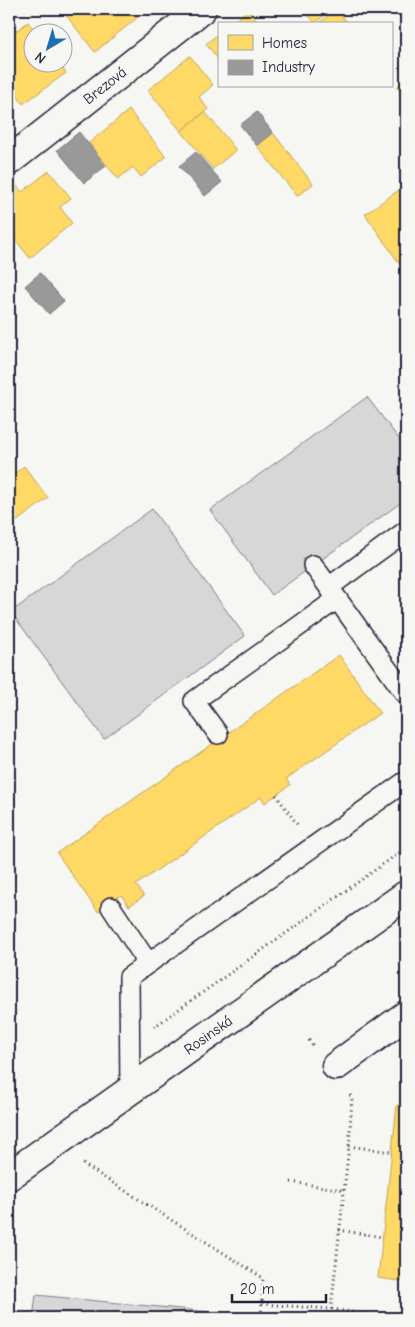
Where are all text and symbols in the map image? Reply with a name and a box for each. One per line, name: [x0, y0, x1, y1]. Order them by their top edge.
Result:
north arrow: [22, 22, 72, 72]
legend: [218, 22, 392, 88]
text: Homes: [262, 34, 307, 52]
text: N: [31, 48, 49, 67]
text: Industry: [262, 58, 315, 76]
street label: Brezová: [80, 63, 130, 108]
street label: Rosinská: [180, 1012, 236, 1058]
scale bar: [232, 1272, 326, 1304]
text: 20 m: [240, 1280, 274, 1298]

